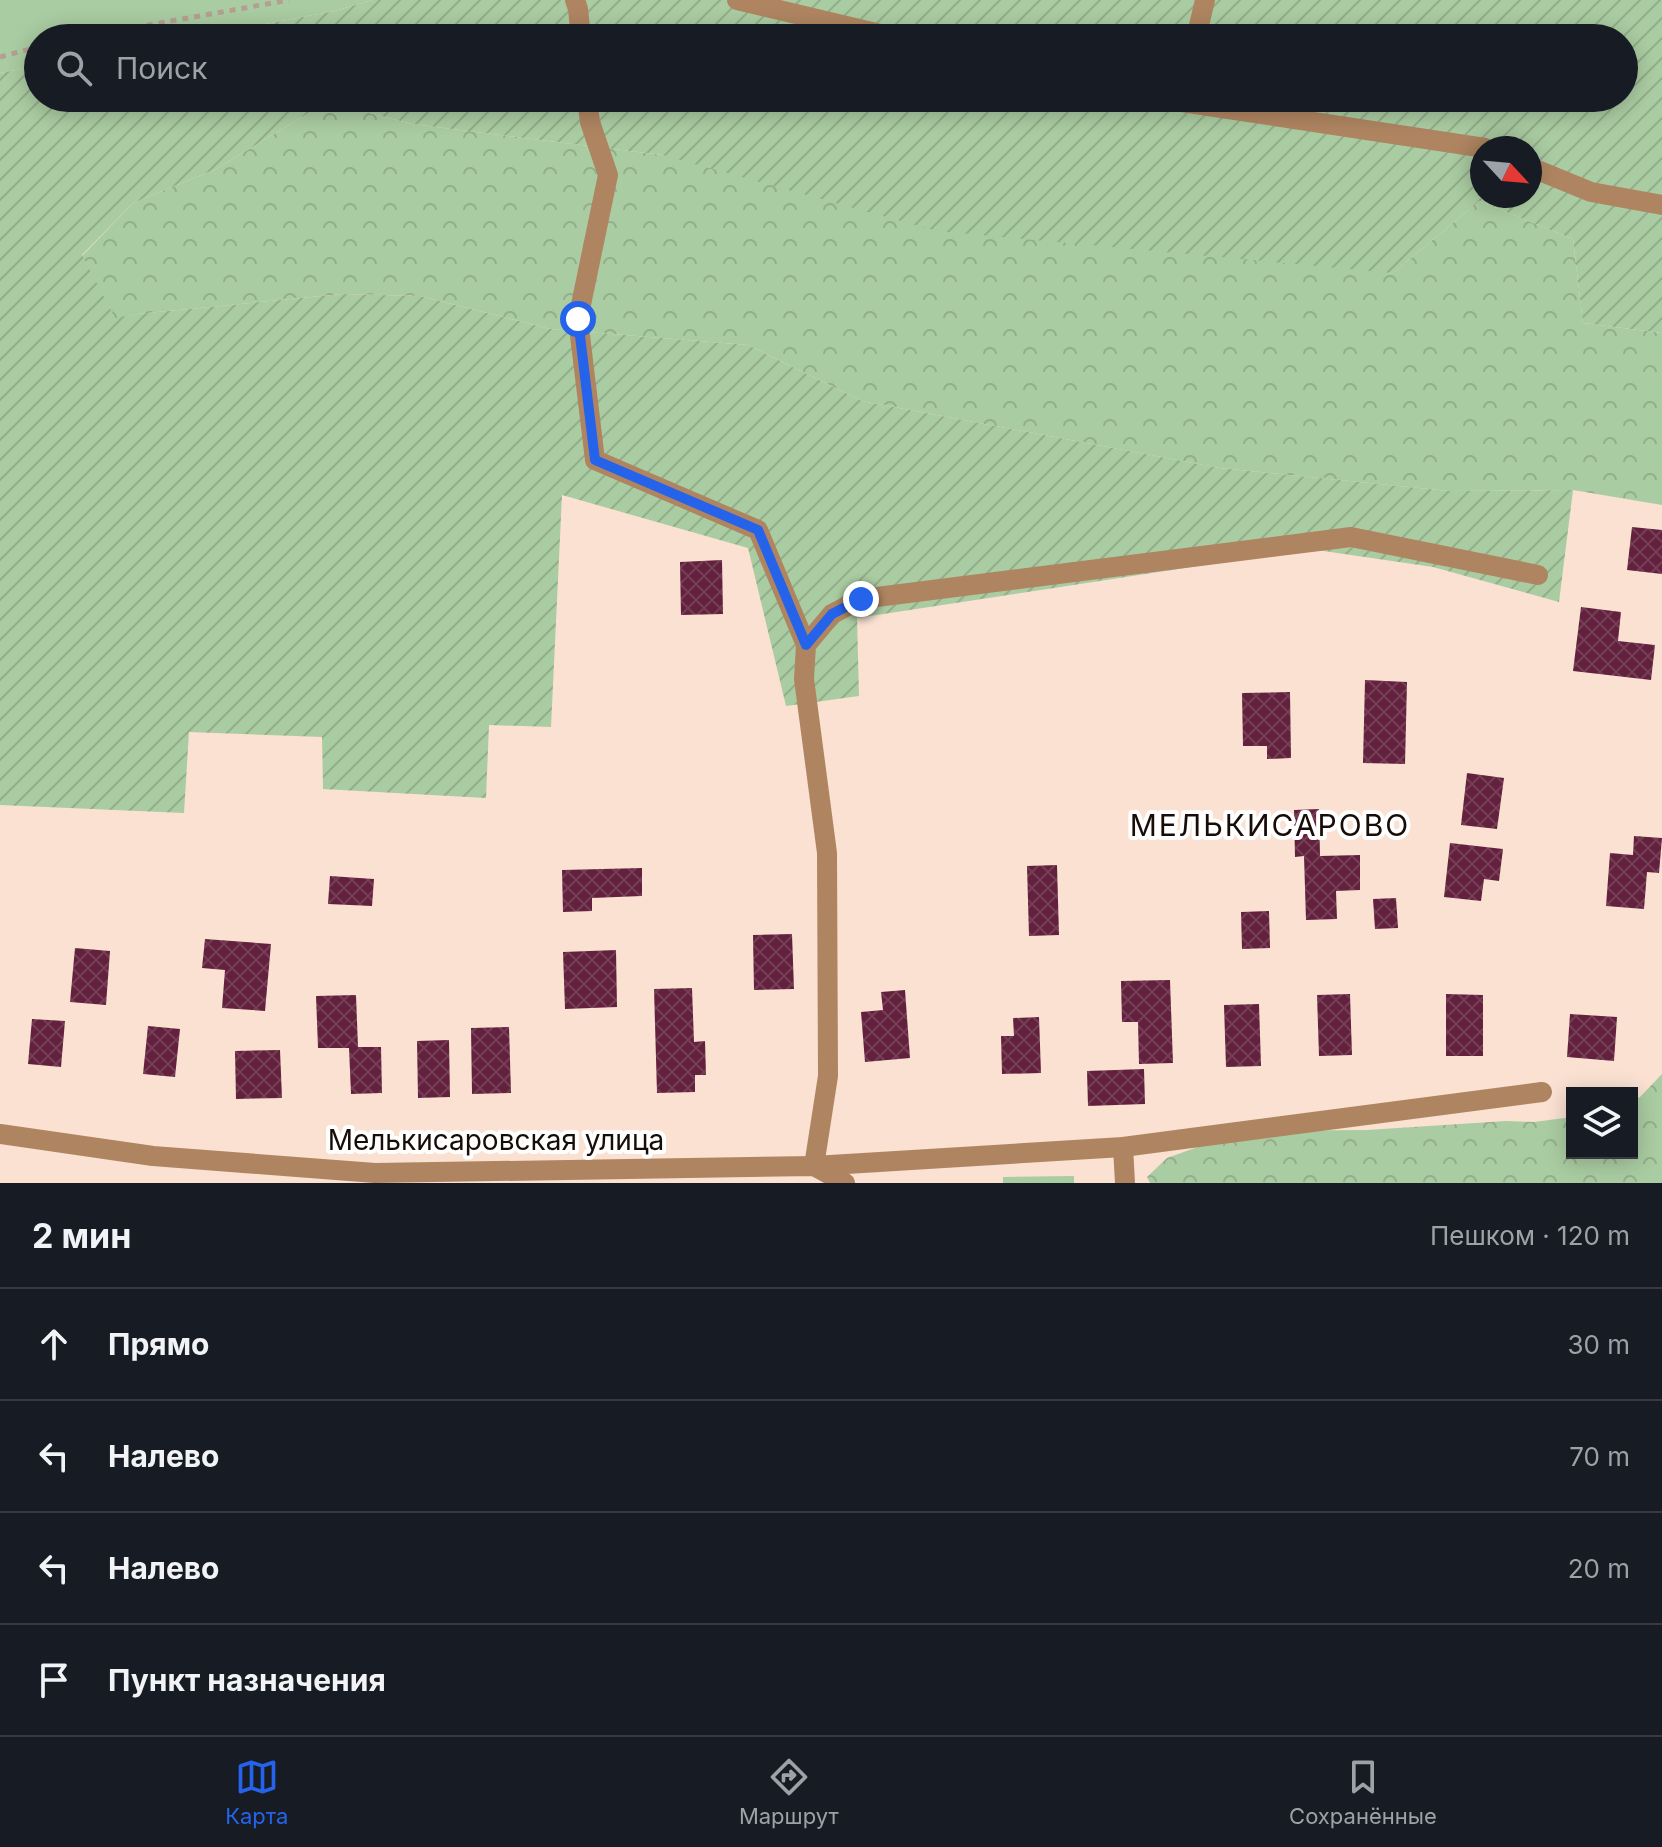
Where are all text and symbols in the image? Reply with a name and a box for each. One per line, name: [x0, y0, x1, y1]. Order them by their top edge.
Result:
search box: [24, 24, 1638, 112]
icon: search: [52, 46, 96, 90]
text: Поиск: [116, 50, 207, 86]
north arrow: [1470, 136, 1542, 208]
route start: [560, 301, 596, 337]
route end: [843, 581, 879, 617]
district label: МЕЛЬКИСАРОВО: [1130, 807, 1410, 843]
map controls: [1566, 1087, 1638, 1159]
button: layers: [1566, 1087, 1638, 1159]
street label: Мелькисаровская улица: [328, 1123, 664, 1157]
text: 2 мин: [32, 1215, 131, 1256]
text: Пешком · 120 m: [1430, 1220, 1630, 1251]
icon: ahead: [32, 1322, 76, 1366]
text: Прямо: [108, 1326, 209, 1362]
text: 30 m: [1567, 1329, 1630, 1360]
icon: left: [32, 1434, 76, 1478]
text: Налево: [108, 1438, 220, 1474]
text: 70 m: [1569, 1441, 1630, 1472]
icon: left: [32, 1546, 76, 1590]
text: Налево: [108, 1550, 220, 1586]
text: 20 m: [1568, 1553, 1630, 1584]
icon: arrive: [32, 1658, 76, 1702]
text: Пункт назначения: [108, 1662, 386, 1698]
tab: Карта: [225, 1755, 288, 1829]
tab: Маршрут: [739, 1755, 839, 1829]
tab: Сохранённые: [1289, 1755, 1437, 1829]

